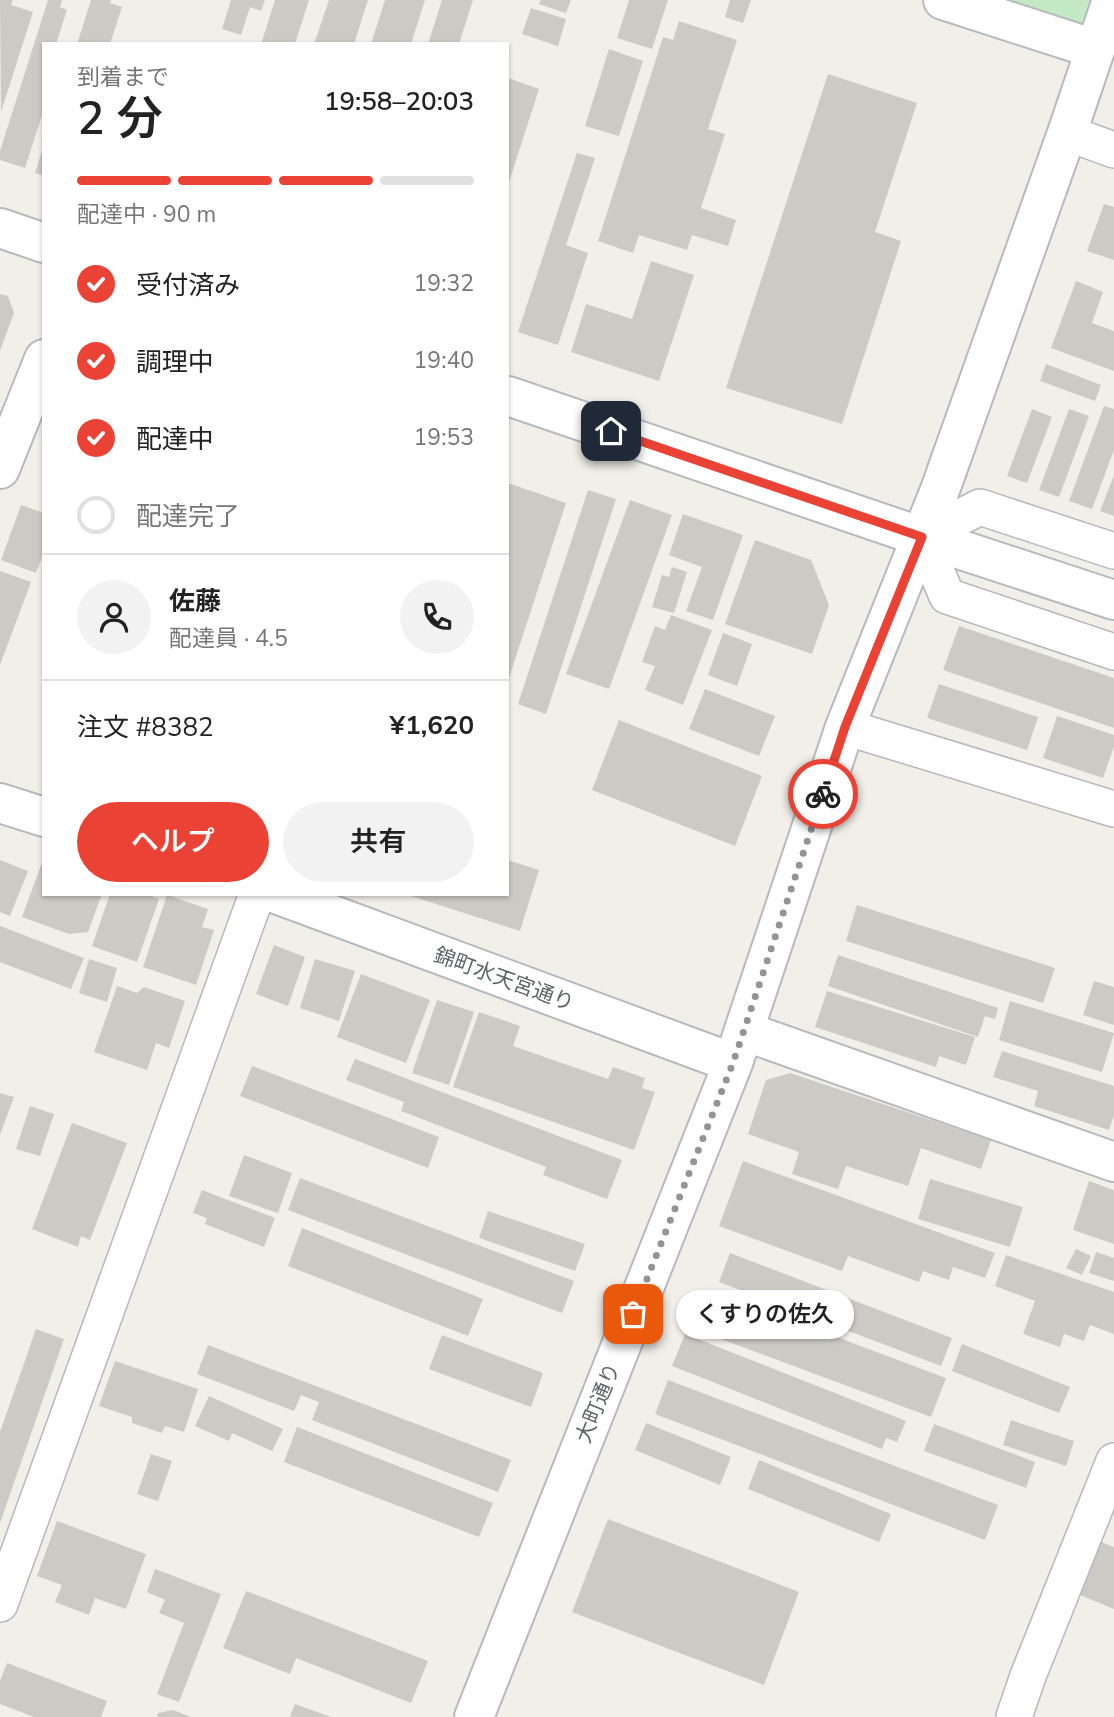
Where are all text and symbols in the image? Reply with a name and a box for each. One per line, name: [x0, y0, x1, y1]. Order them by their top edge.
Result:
text: 到着まで: [77, 62, 169, 93]
text: 19:58–20:03: [324, 84, 474, 119]
text: 2 分: [77, 87, 163, 150]
text: 配達中 · 90 m: [77, 199, 216, 230]
icon: check: [77, 265, 115, 303]
text: 受付済み: [136, 268, 240, 303]
text: 19:32: [414, 268, 474, 299]
icon: check: [77, 342, 115, 380]
text: 調理中: [136, 345, 214, 380]
text: 19:40: [414, 345, 474, 376]
pin: [581, 401, 641, 461]
icon: home: [592, 412, 630, 450]
icon: check: [77, 419, 115, 457]
text: 配達中: [136, 422, 214, 457]
text: 19:53: [414, 422, 474, 453]
text: 配達完了: [136, 499, 240, 534]
button: person: [77, 580, 151, 654]
button: phone: [400, 580, 474, 654]
text: 佐藤: [169, 584, 221, 619]
text: 配達員 · 4.5: [169, 623, 288, 654]
text: ¥1,620: [390, 708, 474, 743]
text: 注文 #8382: [77, 710, 214, 745]
courier: [788, 759, 858, 829]
icon: bike: [804, 775, 842, 813]
button: ヘルプ: [77, 802, 269, 882]
button: 共有: [283, 802, 474, 882]
street label: 錦町水天宮通り: [430, 941, 578, 1017]
pin: [603, 1284, 663, 1344]
callout: くすりの佐久: [675, 1290, 854, 1338]
icon: bag: [614, 1295, 652, 1333]
text: くすりの佐久: [696, 1299, 834, 1330]
street label: 大町通り: [569, 1359, 627, 1447]

